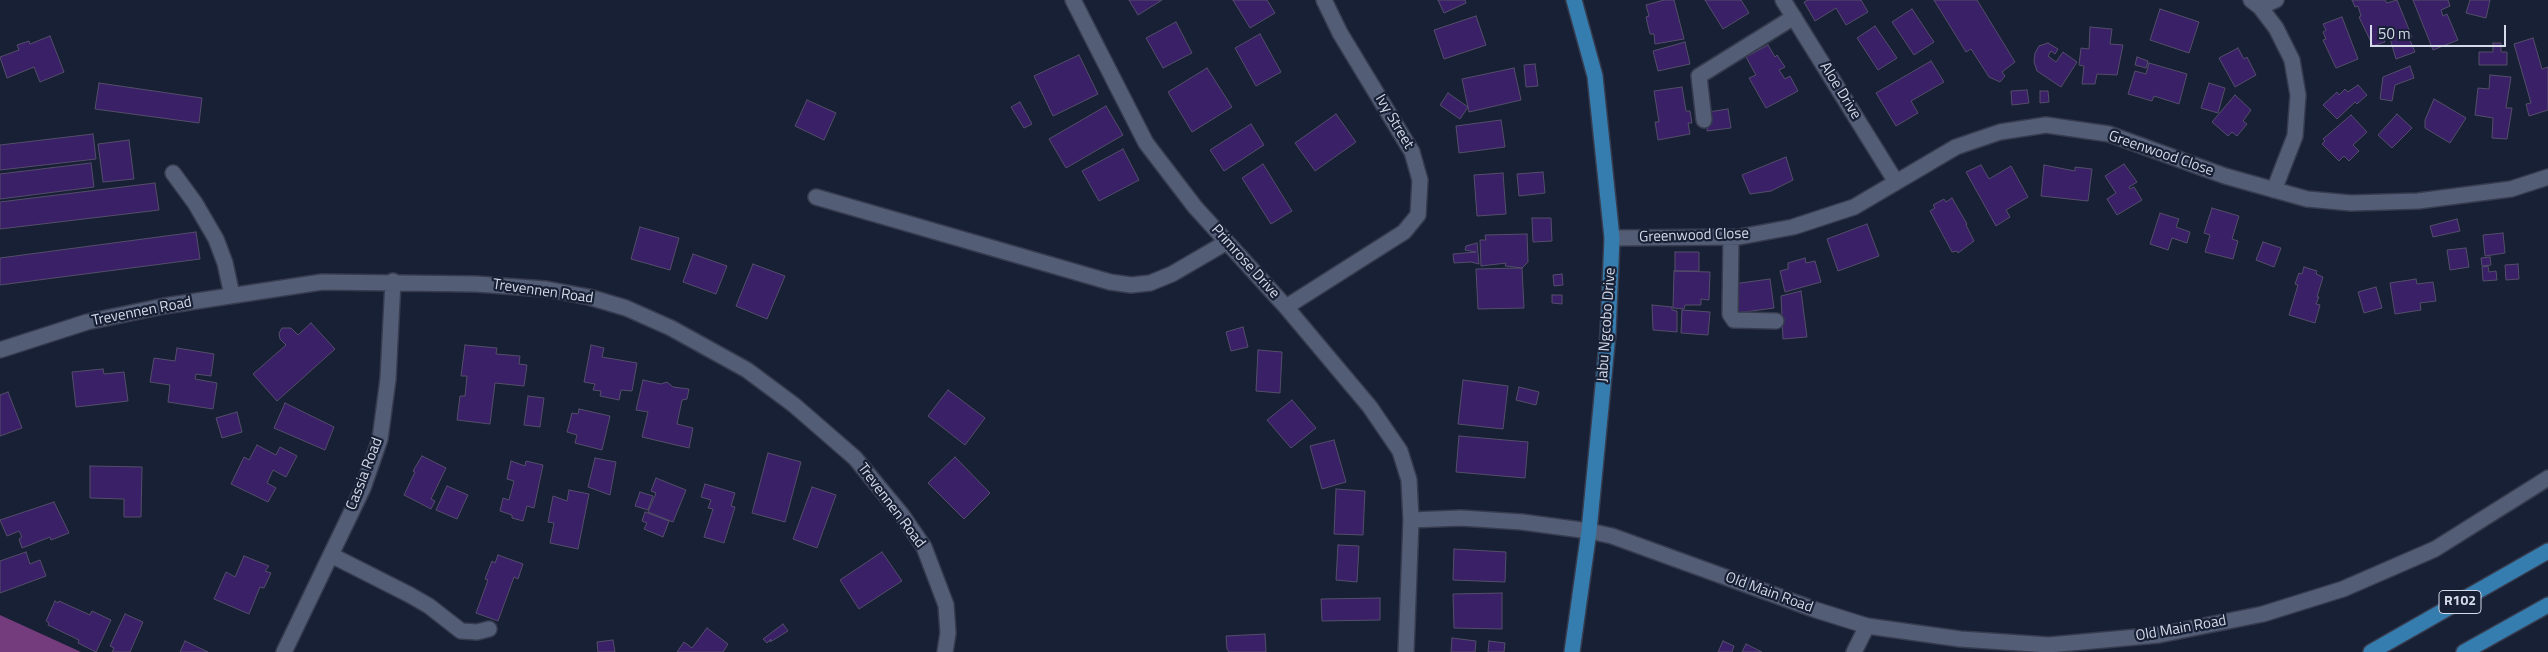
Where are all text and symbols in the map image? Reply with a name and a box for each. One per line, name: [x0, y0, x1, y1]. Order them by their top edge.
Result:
scale bar: [2373, 15, 2509, 47]
text: 50 m: [2378, 22, 2411, 45]
street label: Aloe Drive: [1815, 59, 1865, 123]
street label: Ivy Street: [1371, 92, 1417, 152]
street label: Greenwood Close: [2106, 128, 2216, 180]
street label: Primrose Drive: [1207, 221, 1283, 303]
street label: Greenwood Close: [1639, 225, 1749, 247]
street label: Jabu Ngcobo Drive: [1594, 267, 1620, 383]
street label: Trevennen Road: [492, 276, 594, 308]
street label: Trevennen Road: [91, 294, 193, 330]
street label: Cassia Road: [343, 435, 387, 513]
street label: Trevennen Road: [853, 460, 929, 552]
street label: Old Main Road: [1723, 569, 1815, 617]
road number: R102: [2439, 590, 2481, 614]
street label: Old Main Road: [2134, 612, 2228, 646]

